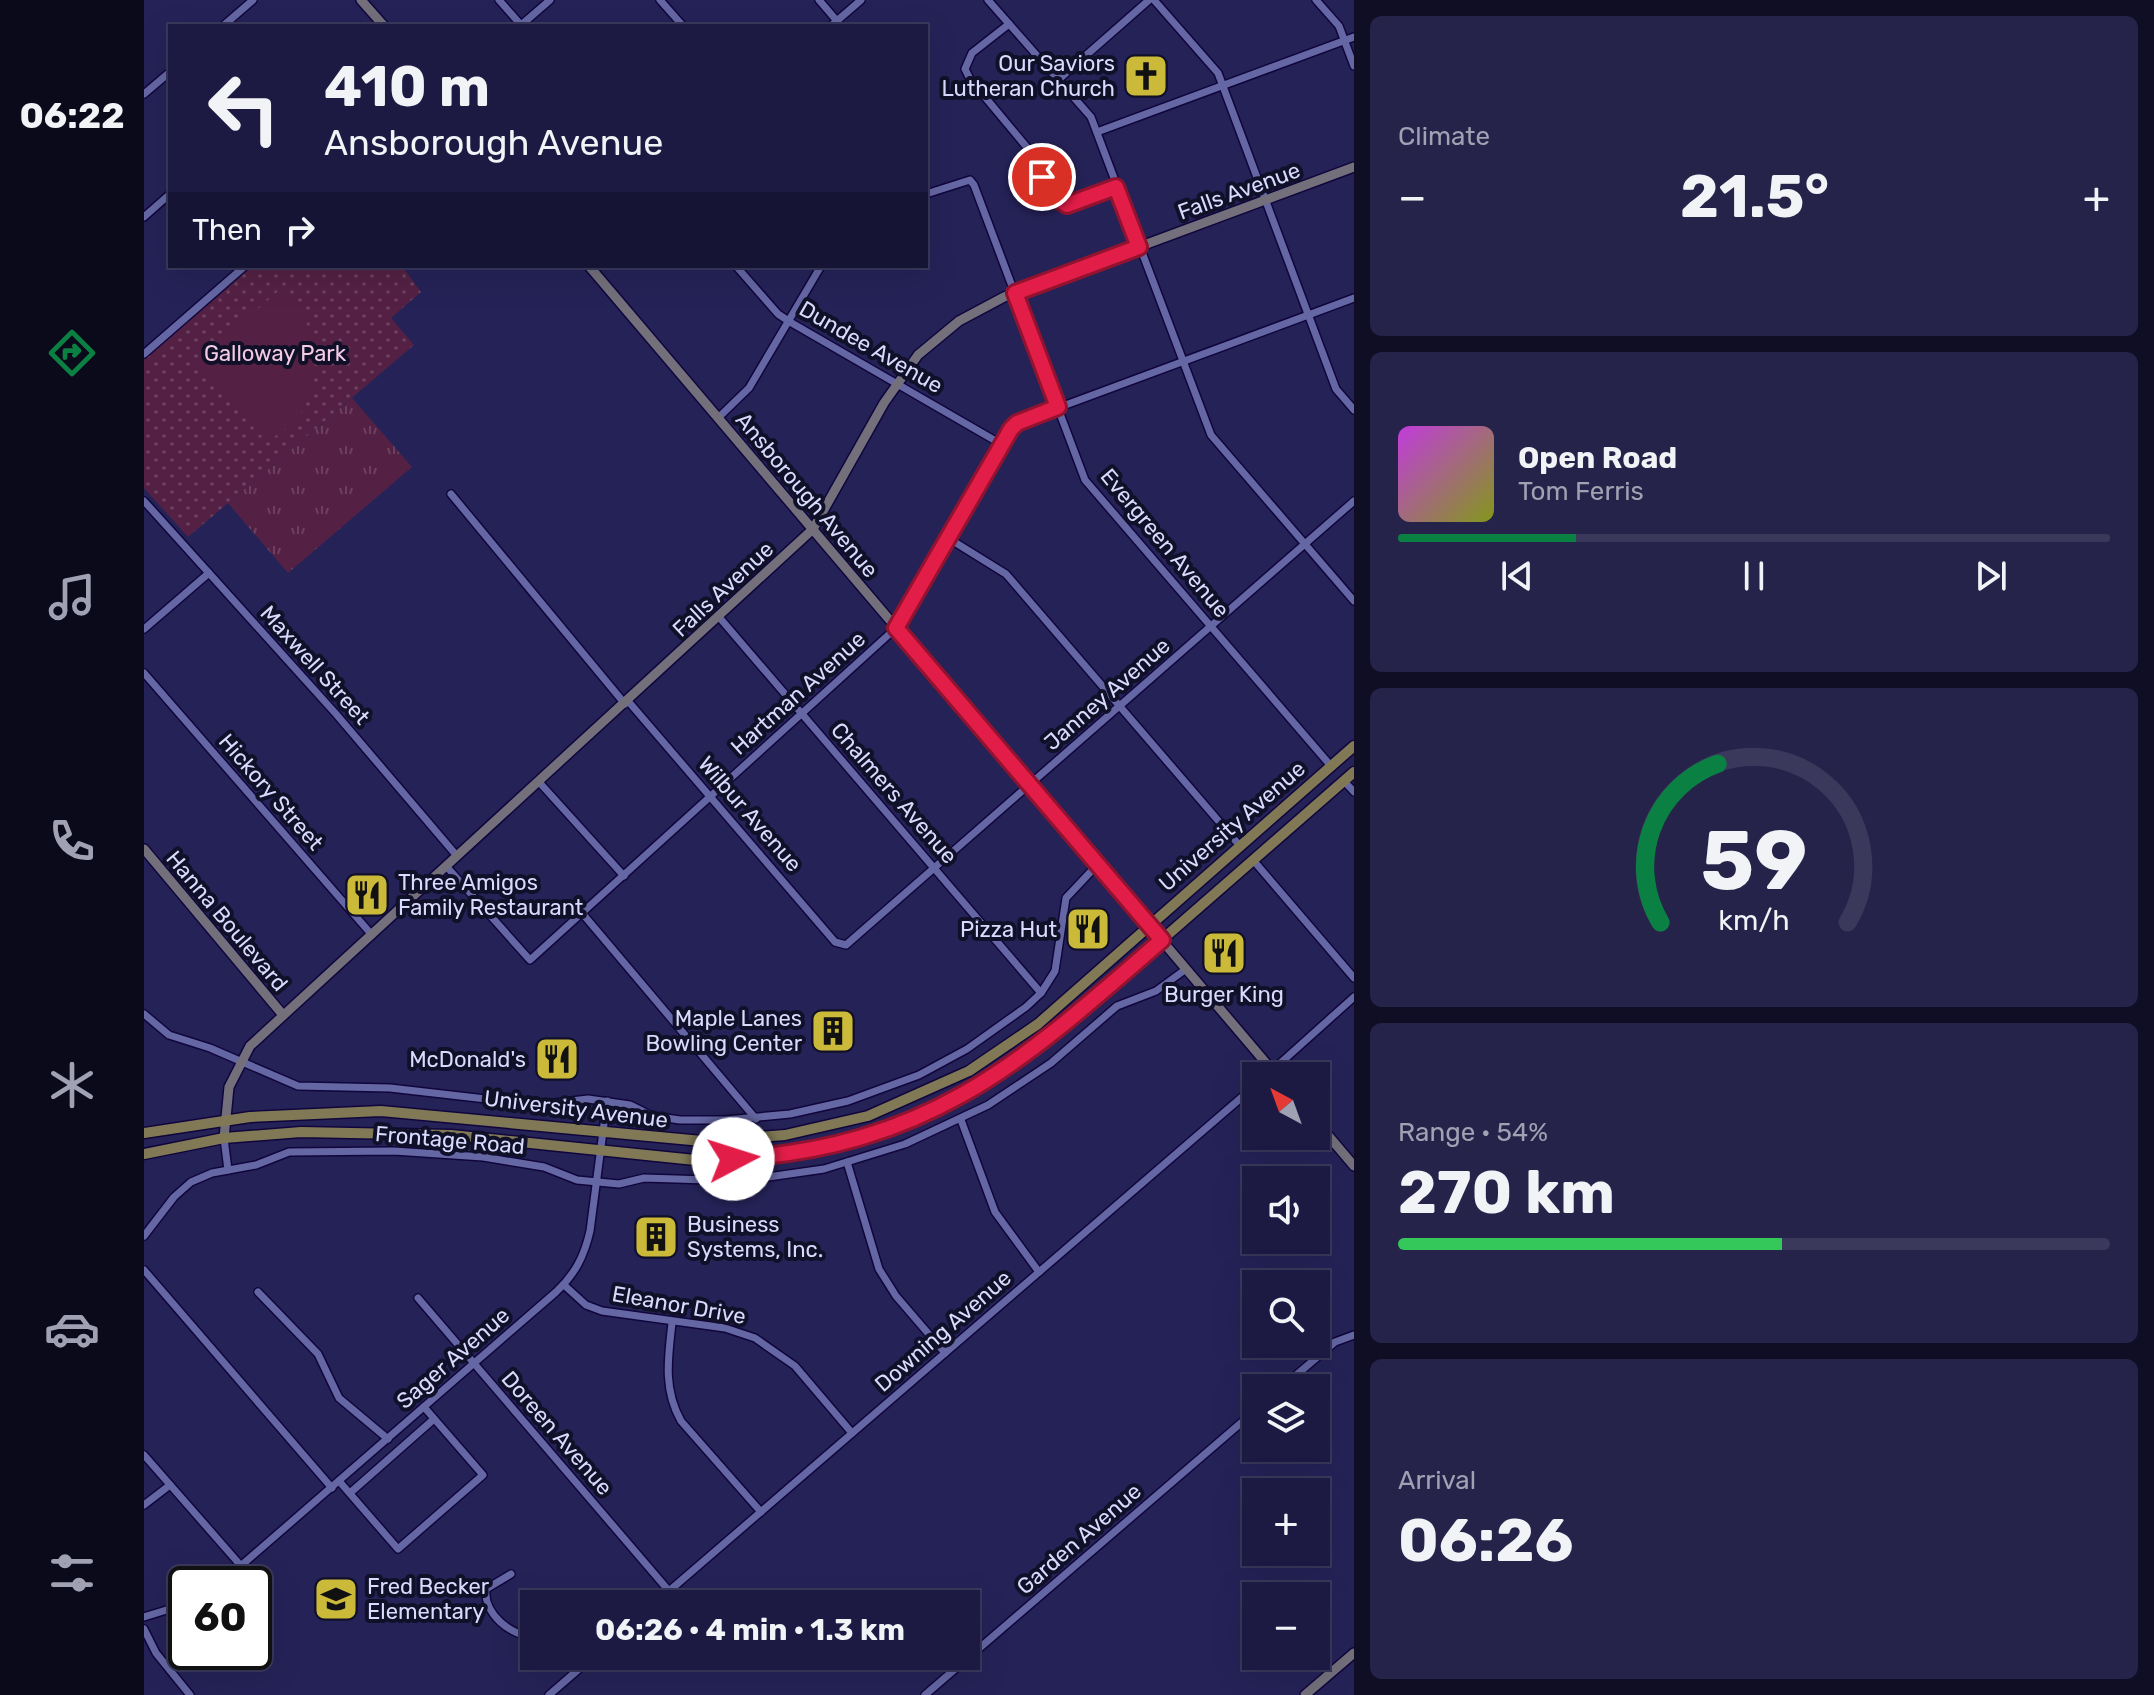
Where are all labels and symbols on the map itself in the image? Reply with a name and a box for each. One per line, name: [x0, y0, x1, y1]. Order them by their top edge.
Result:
place label: Our Saviors Lutheran Church: [941, 50, 1115, 102]
church icon: Our Saviors Lutheran Church: [1122, 52, 1170, 100]
pin: [1008, 143, 1076, 211]
street label: Falls Avenue: [1174, 156, 1304, 226]
street label: Dundee Avenue: [794, 295, 948, 399]
park label: Galloway Park: [204, 340, 347, 367]
street label: Ansborough Avenue: [730, 407, 884, 583]
street label: Evergreen Avenue: [1095, 463, 1235, 623]
street label: Falls Avenue: [667, 535, 779, 643]
street label: Maxwell Street: [255, 600, 376, 730]
street label: Hartman Avenue: [725, 626, 871, 760]
street label: Janney Avenue: [1039, 632, 1175, 756]
street label: Chalmers Avenue: [825, 717, 963, 869]
street label: Hickory Street: [213, 728, 329, 856]
street label: Wilbur Avenue: [692, 751, 808, 877]
street label: University Avenue: [1153, 755, 1311, 897]
street label: Hanna Boulevard: [160, 845, 294, 997]
place label: Three Amigos Family Restaurant: [398, 869, 584, 921]
restaurant icon: Three Amigos Family Restaurant: [343, 871, 391, 919]
restaurant icon: Pizza Hut: [1064, 905, 1112, 953]
place label: Pizza Hut: [960, 916, 1057, 943]
restaurant icon: Burger King: [1200, 929, 1248, 977]
place label: Burger King: [1164, 981, 1284, 1008]
place label: Maple Lanes Bowling Center: [645, 1005, 803, 1057]
building icon: Maple Lanes Bowling Center: [809, 1007, 857, 1055]
restaurant icon: McDonald's: [533, 1035, 581, 1083]
place label: McDonald's: [409, 1046, 526, 1073]
north arrow: [1242, 1062, 1330, 1150]
street label: University Avenue: [482, 1084, 670, 1134]
position arrow: [691, 1117, 775, 1201]
street label: Frontage Road: [374, 1120, 526, 1160]
place label: Business Systems, Inc.: [687, 1211, 823, 1263]
building icon: Business Systems, Inc.: [632, 1213, 680, 1261]
street label: Downing Avenue: [869, 1264, 1017, 1398]
street label: Eleanor Drive: [610, 1280, 748, 1330]
street label: Sager Avenue: [391, 1302, 515, 1414]
street label: Doreen Avenue: [496, 1365, 618, 1501]
street label: Garden Avenue: [1011, 1478, 1147, 1600]
speed limit sign: 60: [168, 1566, 272, 1670]
place label: Fred Becker Elementary: [367, 1573, 490, 1625]
school or university icon: Fred Becker Elementary: [312, 1575, 360, 1623]

